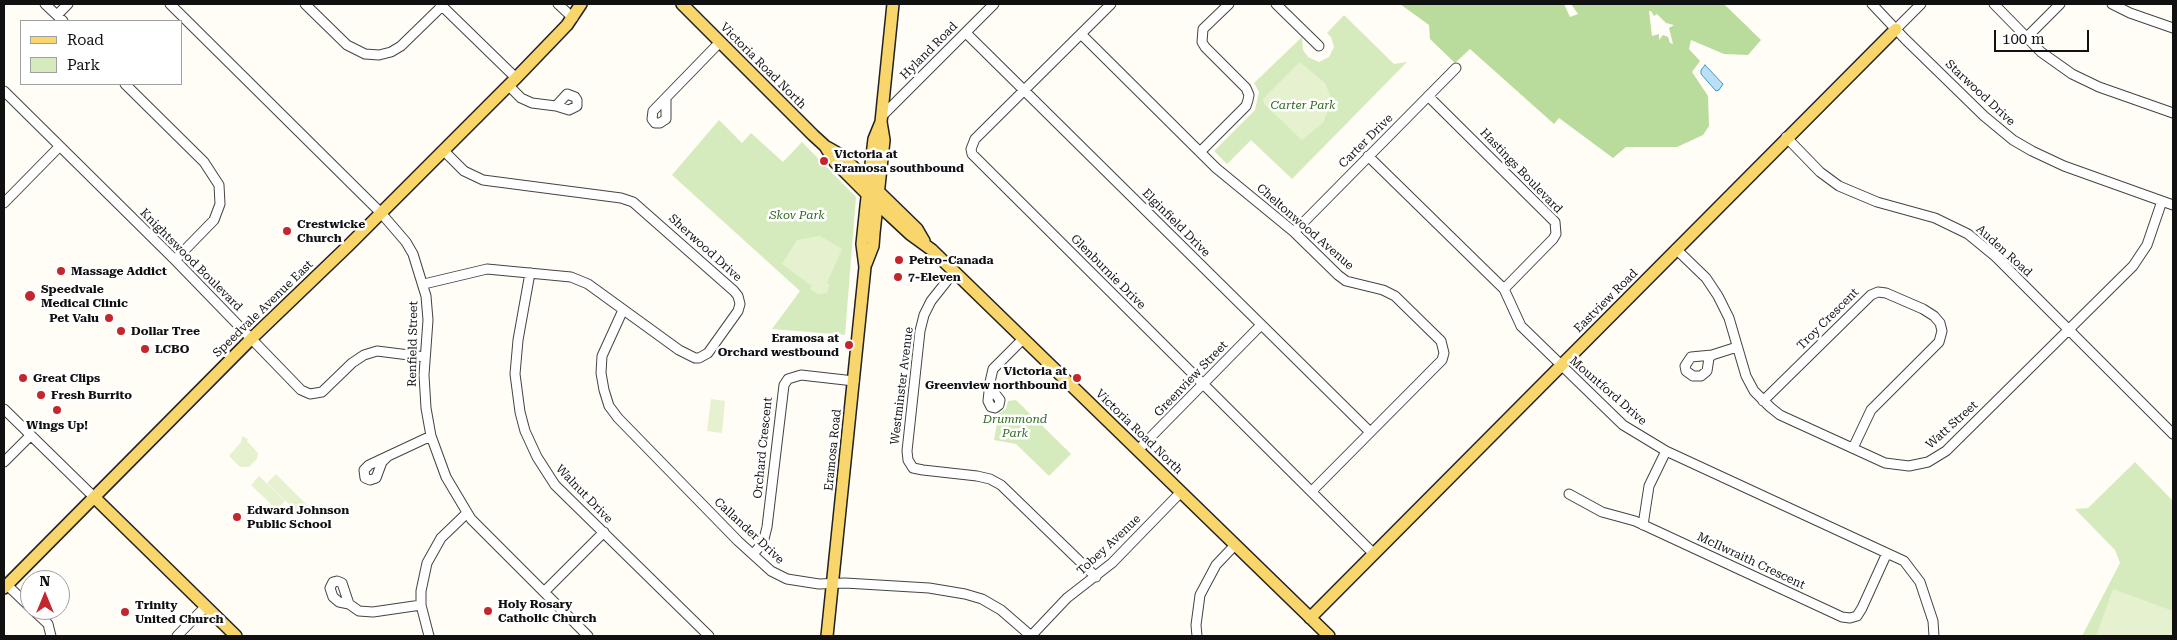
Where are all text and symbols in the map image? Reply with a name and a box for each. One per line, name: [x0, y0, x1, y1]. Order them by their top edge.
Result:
street label: Hyland Road: [897, 19, 961, 83]
legend: [20, 20, 182, 85]
street label: Victoria Road North: [717, 20, 809, 112]
scale bar: [1997, 20, 2092, 52]
text: 100 m: [2002, 30, 2045, 48]
text: Road: [67, 31, 104, 49]
text: Park: [67, 56, 100, 74]
street label: Starwood Drive: [1942, 57, 2018, 129]
park label: Carter Park: [1270, 98, 1336, 112]
street label: Carter Drive: [1336, 111, 1396, 171]
street label: Hastings Boulevard: [1477, 126, 1565, 216]
place label: Victoria at Eramosa southbound: [834, 147, 964, 175]
marker: Victoria at Eramosa southbound: [818, 155, 830, 167]
street label: Cheltonwood Avenue: [1253, 181, 1357, 273]
street label: Elginfield Drive: [1139, 186, 1213, 260]
street label: Knightswood Boulevard: [137, 206, 245, 314]
park label: Skov Park: [769, 208, 825, 222]
street label: Sherwood Drive: [665, 211, 745, 285]
place label: Crestwicke Church: [297, 217, 365, 245]
street label: Auden Road: [1973, 222, 2035, 280]
marker: Crestwicke Church: [281, 225, 293, 237]
street label: Glenburnie Drive: [1068, 232, 1148, 312]
place label: Petro-Canada: [909, 253, 993, 267]
marker: Petro-Canada: [893, 254, 905, 266]
street label: Speedvale Avenue East: [210, 258, 316, 360]
place label: Massage Addict: [71, 264, 167, 278]
marker: Massage Addict: [55, 265, 67, 277]
street label: Eastview Road: [1571, 266, 1641, 336]
place label: 7-Eleven: [908, 270, 961, 284]
marker: 7-Eleven: [892, 271, 904, 283]
place label: Speedvale Medical Clinic: [41, 282, 128, 310]
street label: Troy Crescent: [1794, 285, 1862, 353]
marker: Speedvale Medical Clinic: [23, 289, 37, 303]
street label: Renfield Street: [405, 301, 421, 387]
place label: Pet Valu: [49, 311, 99, 325]
marker: Pet Valu: [103, 312, 115, 324]
place label: Dollar Tree: [131, 324, 200, 338]
marker: Dollar Tree: [115, 325, 127, 337]
street label: Westminster Avenue: [888, 326, 916, 446]
place label: Eramosa at Orchard westbound: [718, 331, 839, 359]
street label: Greenview Street: [1151, 338, 1231, 420]
marker: Eramosa at Orchard westbound: [843, 339, 855, 351]
place label: LCBO: [155, 342, 189, 356]
marker: LCBO: [139, 343, 151, 355]
street label: Mountford Drive: [1567, 354, 1649, 428]
place label: Victoria at Greenview northbound: [925, 364, 1067, 392]
place label: Great Clips: [33, 371, 100, 385]
marker: Great Clips: [17, 372, 29, 384]
marker: Victoria at Greenview northbound: [1071, 372, 1083, 384]
street label: Victoria Road North: [1092, 387, 1186, 477]
place label: Fresh Burrito: [51, 388, 132, 402]
marker: Fresh Burrito: [35, 389, 47, 401]
street label: Orchard Crescent: [751, 396, 775, 500]
street label: Watt Street: [1923, 398, 1981, 452]
marker: Wings Up!: [51, 404, 63, 416]
street label: Eramosa Road: [822, 408, 844, 492]
park label: Drummond Park: [983, 412, 1047, 440]
place label: Wings Up!: [26, 418, 88, 432]
street label: Walnut Drive: [552, 462, 616, 526]
street label: Callander Drive: [711, 495, 787, 567]
place label: Edward Johnson Public School: [247, 503, 349, 531]
marker: Edward Johnson Public School: [231, 511, 243, 523]
street label: Tobey Avenue: [1074, 512, 1144, 578]
street label: McIlwraith Crescent: [1695, 530, 1807, 592]
north arrow: [20, 570, 70, 620]
text: N: [40, 573, 50, 589]
place label: Holy Rosary Catholic Church: [498, 597, 597, 625]
place label: Trinity United Church: [135, 598, 224, 626]
marker: Holy Rosary Catholic Church: [482, 605, 494, 617]
marker: Trinity United Church: [119, 606, 131, 618]

